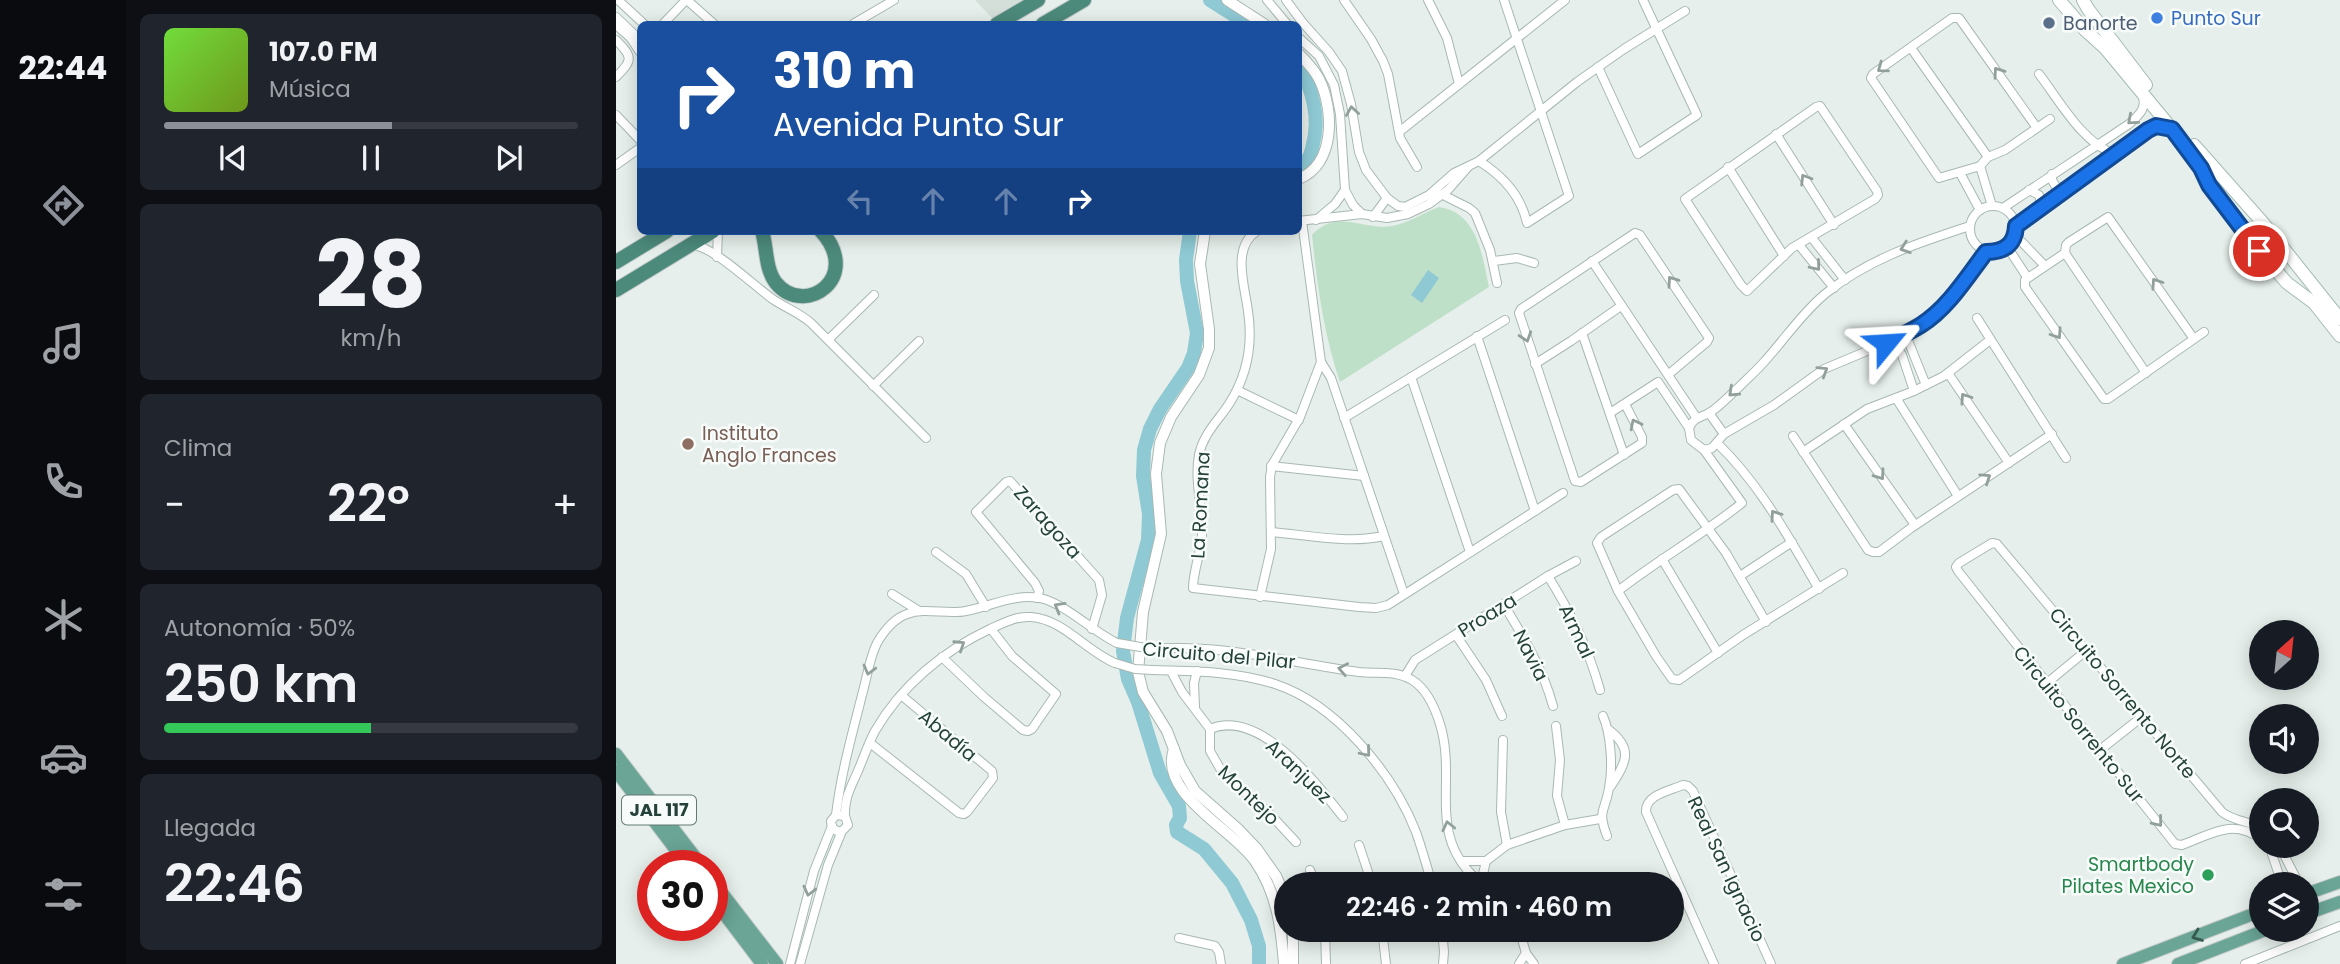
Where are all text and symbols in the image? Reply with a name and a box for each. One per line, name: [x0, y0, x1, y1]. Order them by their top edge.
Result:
place label: Punto Sur: [2171, 5, 2261, 32]
place label: Banorte: [2063, 10, 2138, 37]
marker: Punto Sur: [2149, 10, 2165, 26]
marker: Banorte: [2041, 15, 2057, 31]
text: 107.0 FM: [269, 34, 378, 70]
text: 310 m: [773, 37, 915, 105]
text: 22:44: [19, 45, 107, 90]
icon: right: [658, 49, 749, 140]
one-way arrow: [1877, 60, 1890, 72]
one-way arrow: [1993, 67, 2006, 80]
text: Música: [269, 73, 351, 105]
text: Avenida Punto Sur: [773, 102, 1064, 147]
one-way arrow: [1345, 105, 1360, 116]
one-way arrow: [2127, 112, 2140, 124]
icon: previous: [214, 139, 252, 177]
icon: pause: [352, 139, 390, 177]
icon: next: [490, 139, 528, 177]
one-way arrow: [1800, 174, 1813, 187]
icon: directions: [39, 181, 88, 230]
icon: left: [841, 182, 879, 220]
icon: ahead: [914, 182, 952, 220]
icon: ahead: [987, 182, 1025, 220]
icon: right: [1060, 182, 1098, 220]
text: 28: [316, 211, 426, 339]
pin: [2229, 221, 2289, 281]
icon: arrive: [2240, 232, 2278, 270]
one-way arrow: [1900, 240, 1912, 254]
one-way arrow: [1808, 259, 1821, 271]
one-way arrow: [1668, 276, 1680, 289]
one-way arrow: [2151, 278, 2164, 291]
position arrow: [1849, 306, 1923, 380]
icon: music: [39, 319, 88, 368]
text: km/h: [340, 322, 402, 354]
one-way arrow: [2049, 326, 2062, 339]
one-way arrow: [1518, 330, 1532, 342]
one-way arrow: [1815, 367, 1828, 380]
one-way arrow: [1728, 384, 1741, 396]
one-way arrow: [1960, 392, 1973, 405]
one-way arrow: [1630, 419, 1644, 431]
place label: Instituto Anglo Frances: [702, 420, 837, 469]
text: Clima: [164, 432, 232, 464]
marker: Instituto Anglo Frances: [680, 436, 696, 452]
street label: La Romana: [1184, 451, 1217, 559]
icon: phone: [39, 457, 88, 506]
text: 22°: [327, 467, 410, 540]
one-way arrow: [1872, 467, 1885, 480]
one-way arrow: [1978, 474, 1991, 486]
text: −: [164, 478, 185, 531]
text: +: [552, 478, 578, 531]
street label: Zaragoza: [1008, 480, 1088, 565]
one-way arrow: [1771, 510, 1783, 523]
street label: Proaza: [1453, 587, 1522, 644]
icon: climate: [39, 595, 88, 644]
street label: Armal: [1552, 600, 1601, 663]
street label: Circuito Sorrento Norte: [2043, 602, 2202, 785]
one-way arrow: [1054, 603, 1067, 616]
text: Autonomía · 50%: [164, 612, 355, 644]
north arrow: [2249, 620, 2319, 690]
map controls: [2249, 620, 2319, 942]
street label: Navia: [1506, 625, 1555, 686]
street label: Circuito del Pilar: [1141, 635, 1297, 676]
one-way arrow: [953, 640, 966, 653]
street label: Circuito Sorrento Sur: [2007, 640, 2150, 809]
text: 250 km: [164, 647, 358, 720]
one-way arrow: [1337, 662, 1349, 677]
one-way arrow: [863, 664, 877, 676]
street label: Abadía: [913, 703, 983, 768]
button: sound: [2249, 704, 2319, 774]
icon: car: [39, 733, 88, 782]
street label: Aranjuez: [1260, 733, 1338, 810]
one-way arrow: [1358, 744, 1370, 757]
street label: Montejo: [1212, 759, 1285, 832]
button: search: [2249, 788, 2319, 858]
street label: Real San Ignacio: [1681, 792, 1772, 947]
road number: JAL 117: [622, 796, 696, 824]
text: Llegada: [164, 812, 256, 844]
one-way arrow: [2150, 814, 2162, 827]
one-way arrow: [1442, 821, 1456, 833]
text: 22:46: [164, 847, 305, 920]
speed limit sign: 30: [637, 850, 728, 941]
place label: Smartbody Pilates Mexico: [2062, 851, 2194, 900]
marker: Smartbody Pilates Mexico: [2200, 867, 2216, 883]
icon: filters: [39, 870, 88, 919]
button: layers: [2249, 872, 2319, 942]
one-way arrow: [803, 884, 817, 896]
text: 22:46 · 2 min · 460 m: [1346, 889, 1612, 925]
one-way arrow: [2192, 927, 2204, 941]

